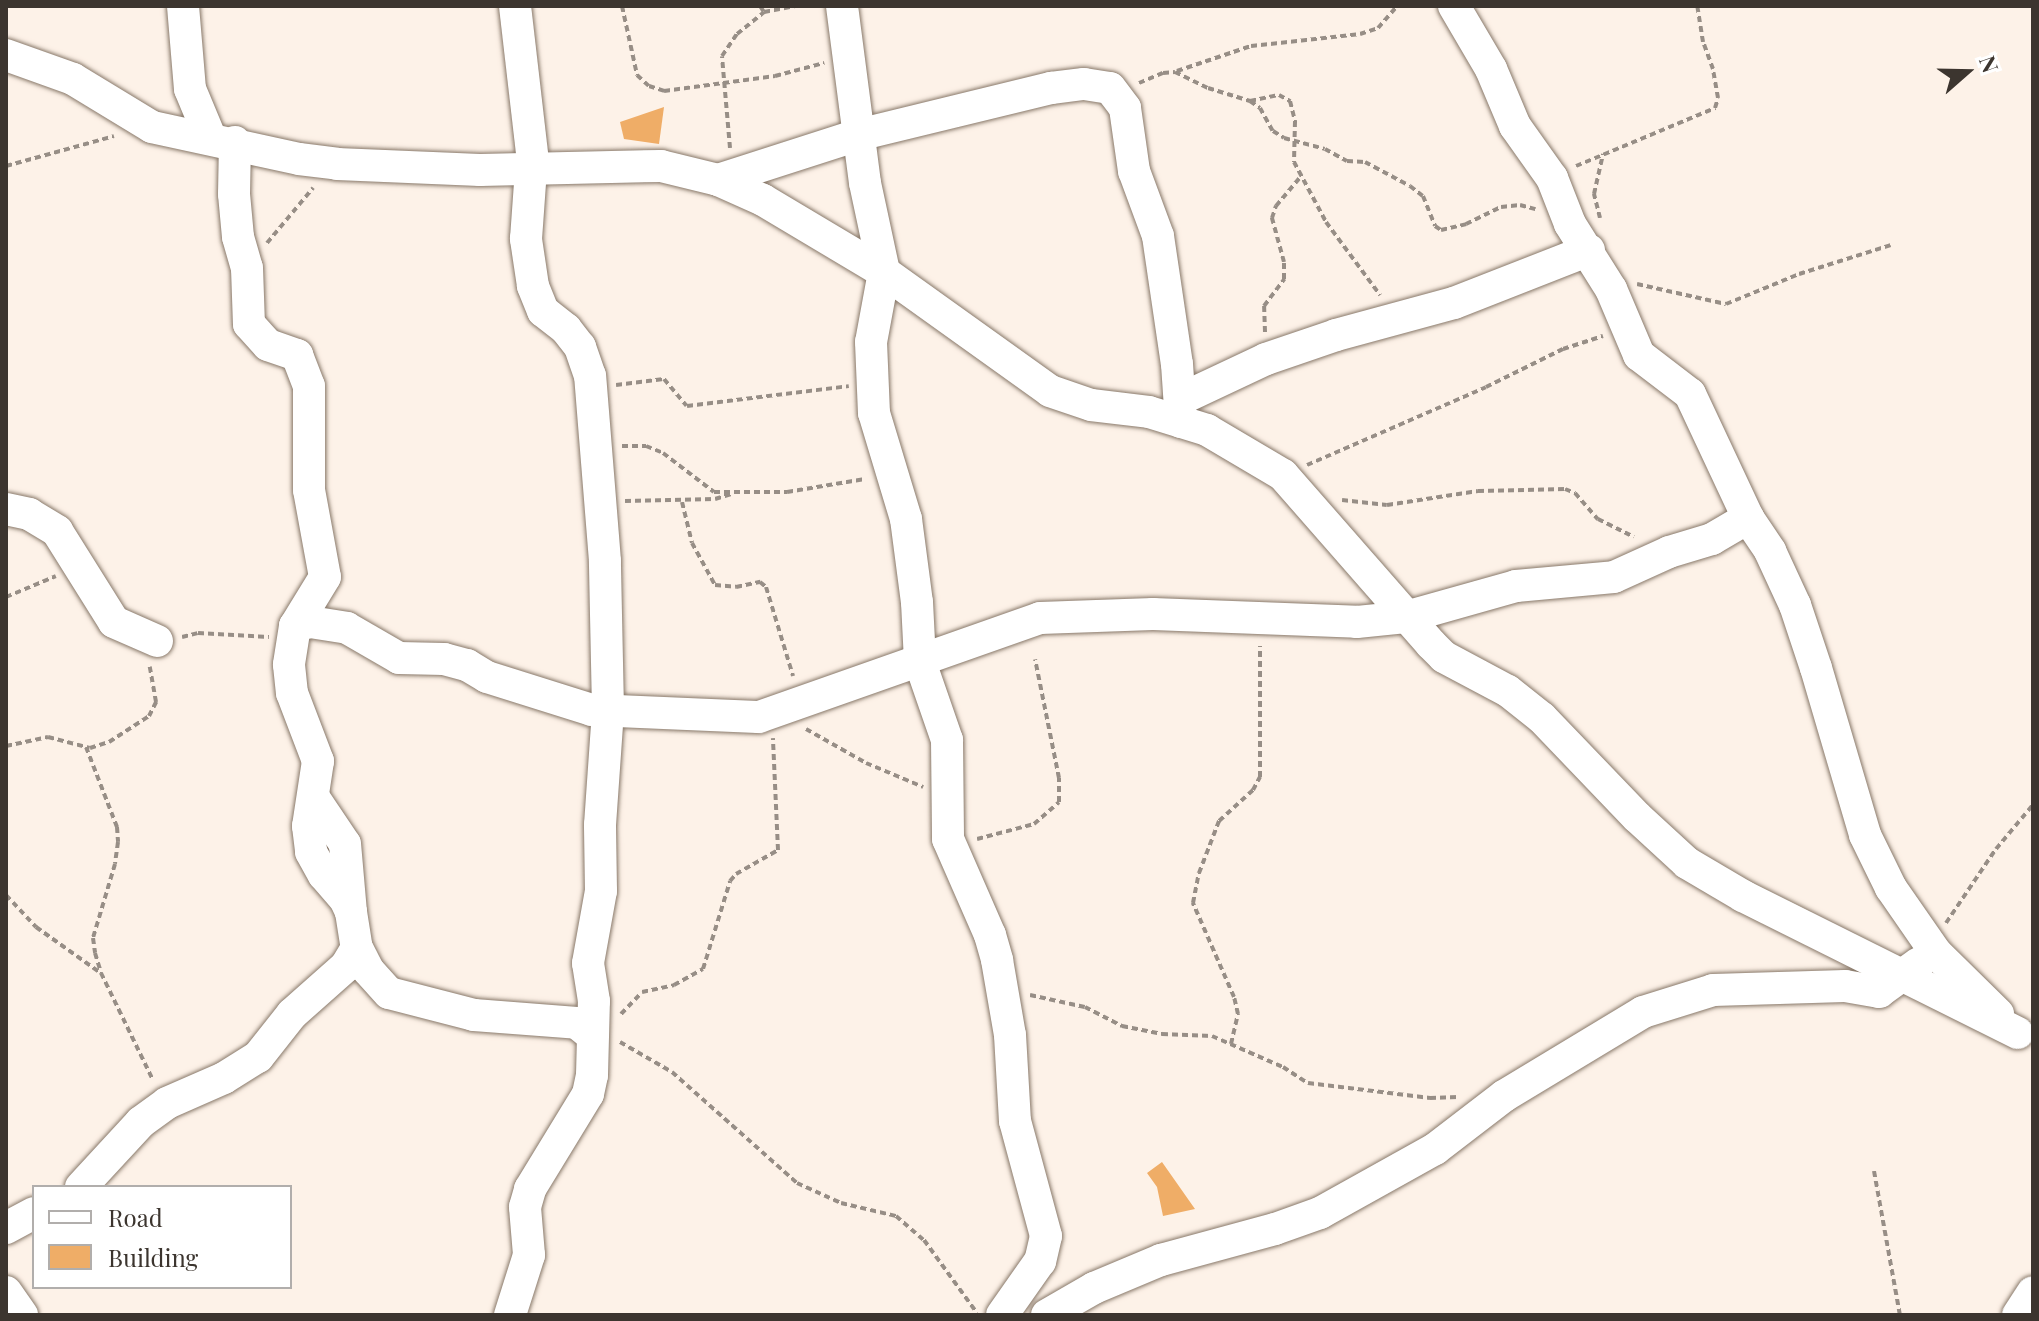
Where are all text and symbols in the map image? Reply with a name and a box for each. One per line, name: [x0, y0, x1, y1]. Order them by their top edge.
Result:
north arrow: [1927, 32, 2007, 112]
text: N: [1973, 51, 2006, 76]
legend: [32, 1185, 292, 1289]
text: Road: [108, 1201, 163, 1233]
text: Building: [108, 1241, 198, 1273]

